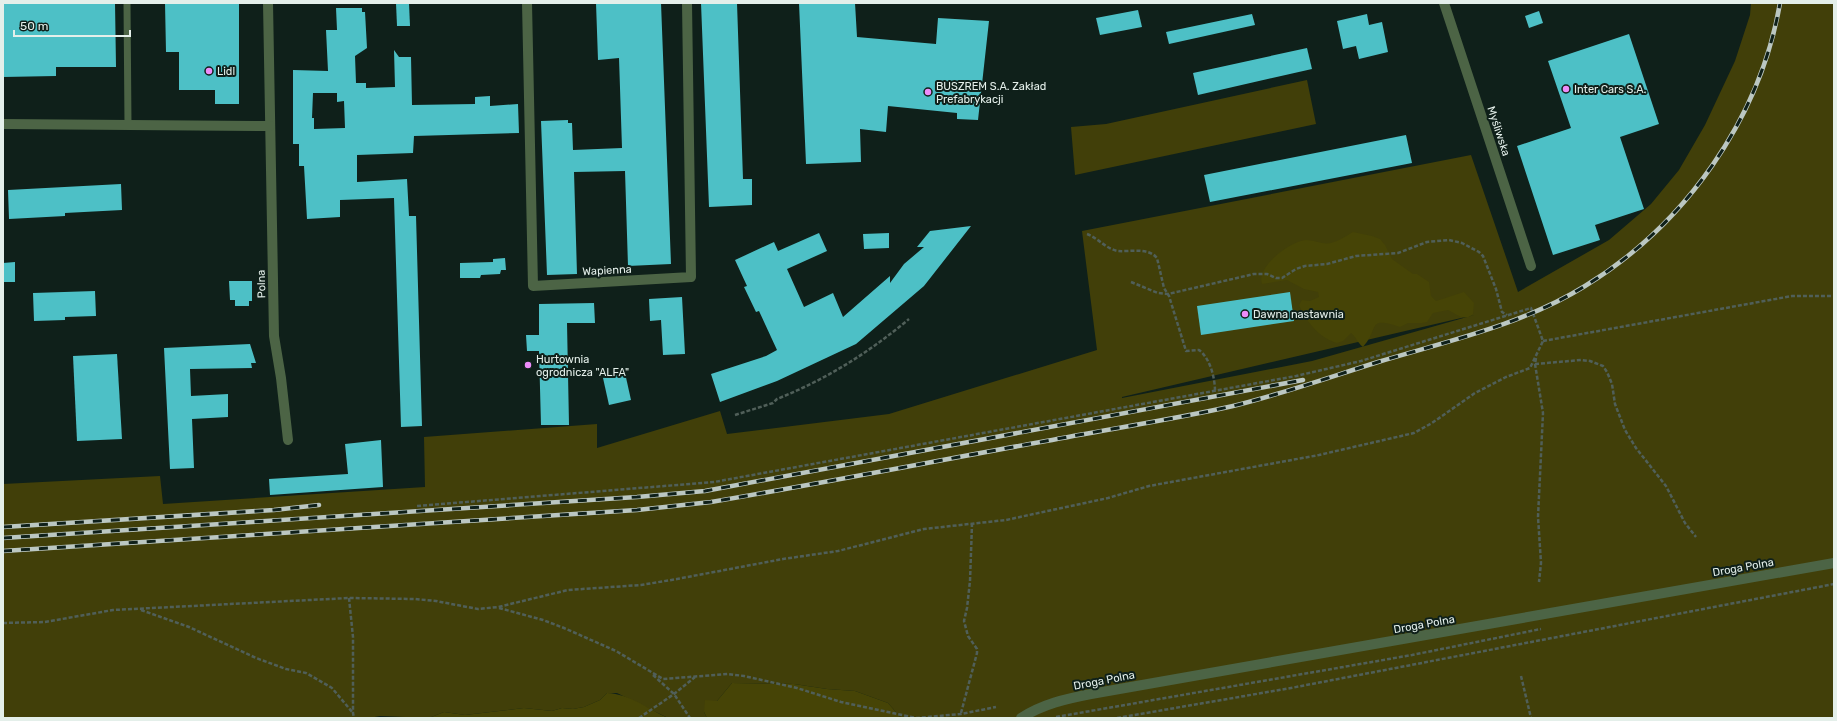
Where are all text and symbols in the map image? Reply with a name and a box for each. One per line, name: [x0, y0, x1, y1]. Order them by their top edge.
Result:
scale bar: [14, 12, 130, 38]
text: 50 m: [20, 19, 48, 33]
place label: Lidl: [217, 65, 235, 78]
marker: Lidl: [204, 66, 214, 76]
place label: BUSZREM S.A. Zakład Prefabrykacji: [936, 80, 1046, 106]
place label: Inter Cars S.A.: [1574, 83, 1647, 96]
marker: Inter Cars S.A.: [1561, 84, 1571, 94]
marker: BUSZREM S.A. Zakład Prefabrykacji: [923, 87, 933, 97]
street label: Myśliwska: [1484, 105, 1513, 158]
street label: Wapienna: [582, 263, 632, 278]
street label: Polna: [255, 270, 268, 298]
place label: Dawna nastawnia: [1253, 308, 1344, 321]
marker: Dawna nastawnia: [1240, 309, 1250, 319]
place label: Hurtownia ogrodnicza "ALFA": [536, 353, 629, 379]
marker: Hurtownia ogrodnicza "ALFA": [523, 360, 533, 370]
street label: Droga Polna: [1711, 556, 1775, 579]
street label: Droga Polna: [1392, 613, 1456, 636]
street label: Droga Polna: [1072, 668, 1136, 693]

